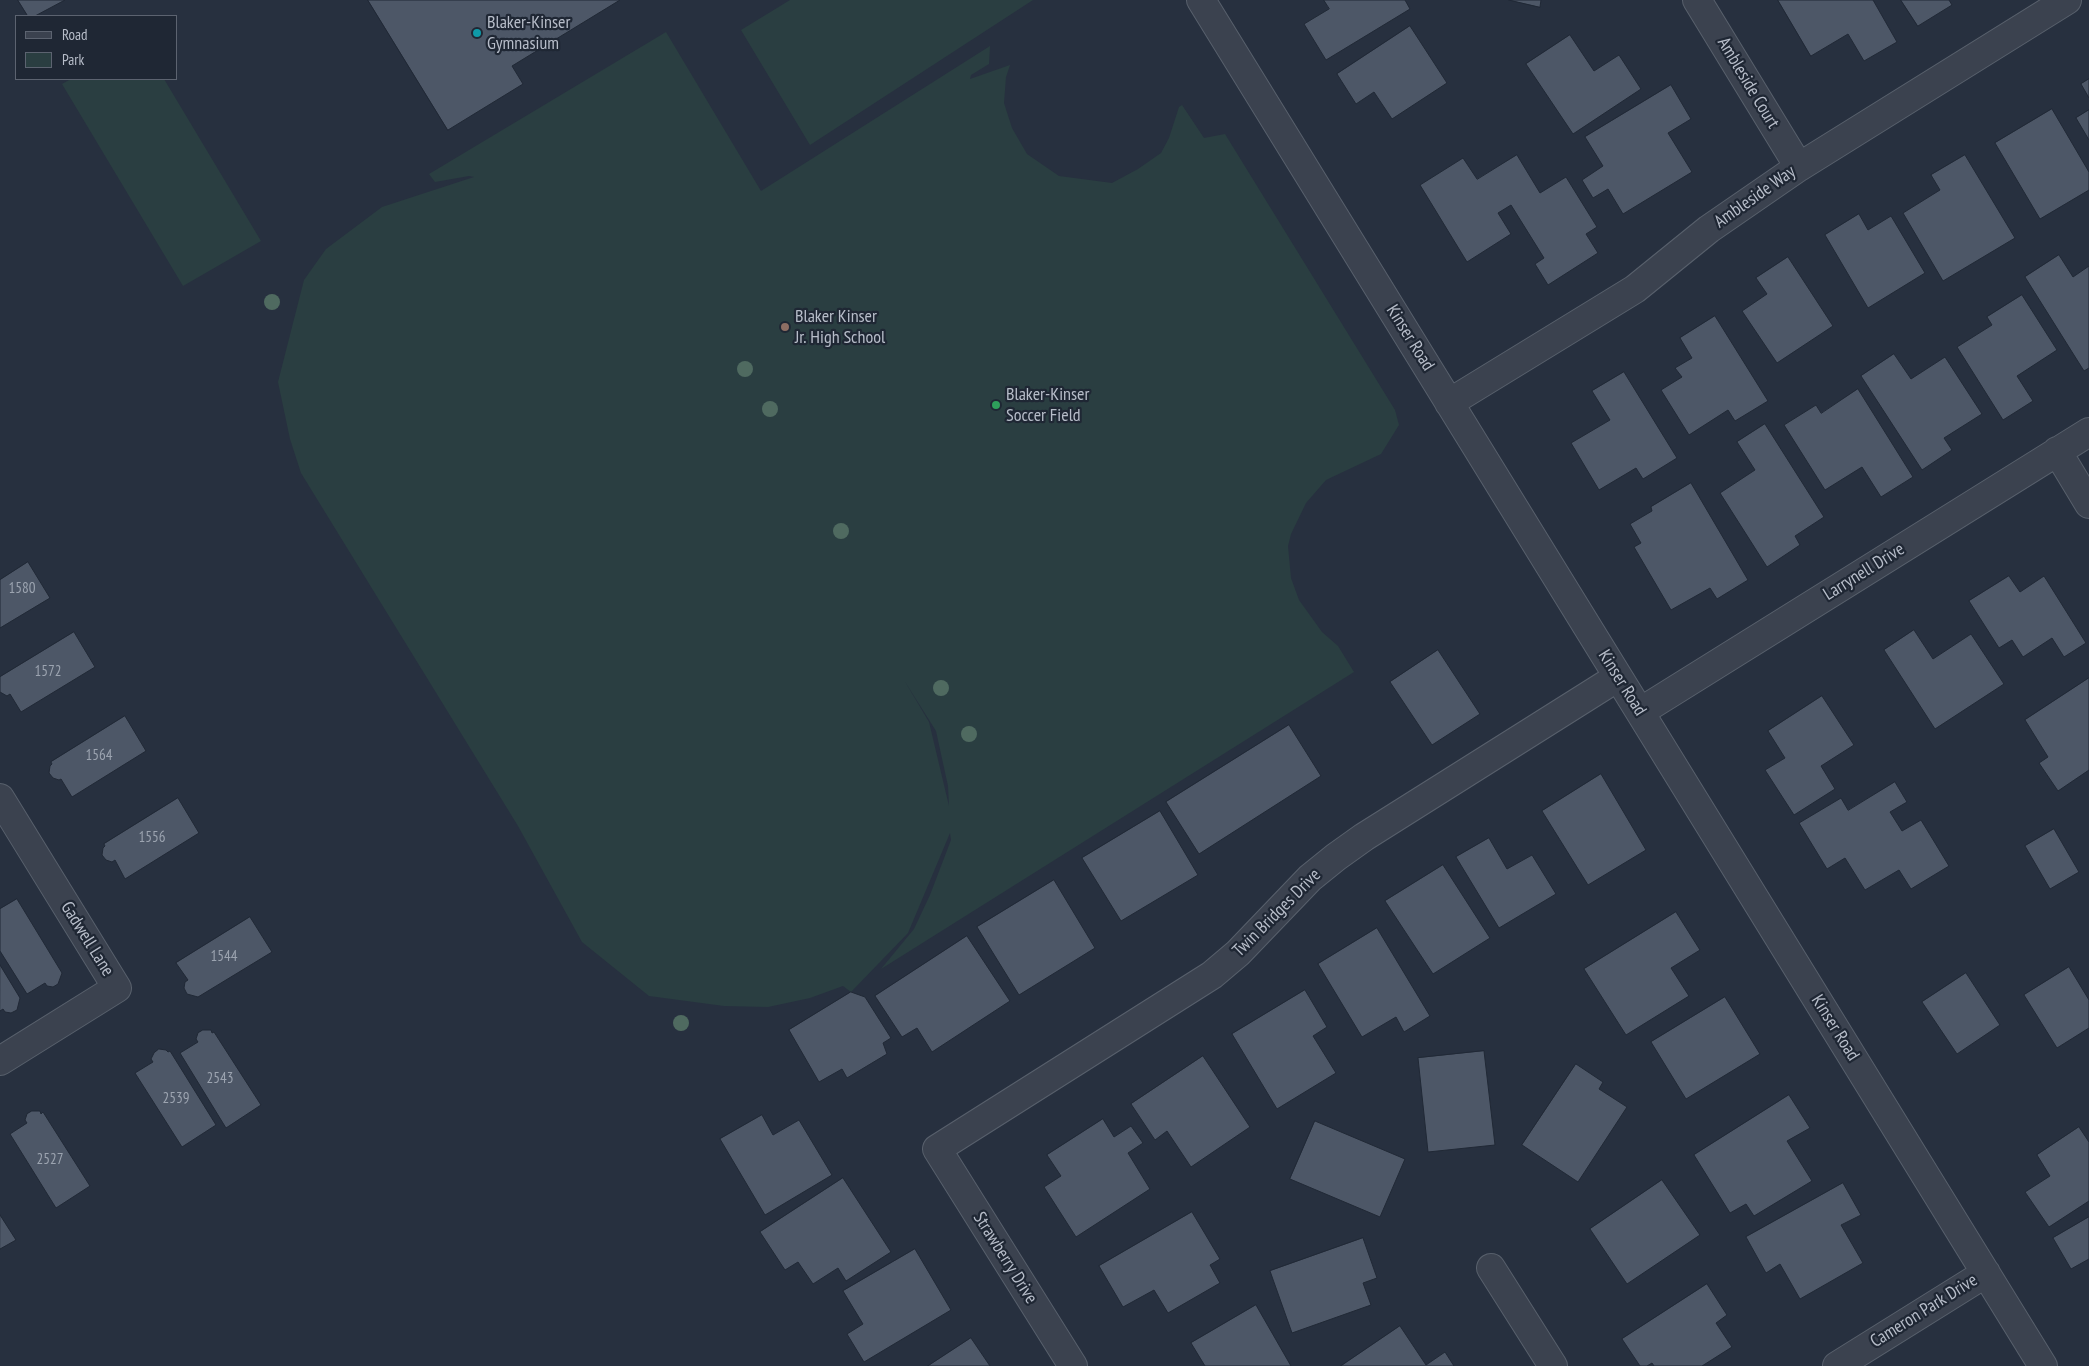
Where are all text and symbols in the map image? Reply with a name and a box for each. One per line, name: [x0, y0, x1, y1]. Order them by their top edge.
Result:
place label: Blaker-Kinser Gymnasium: [487, 12, 570, 54]
legend: [15, 15, 178, 80]
text: Road: [62, 25, 88, 44]
marker: Blaker-Kinser Gymnasium: [471, 27, 483, 39]
street label: Ambleside Court: [1712, 34, 1784, 132]
text: Park: [62, 50, 84, 69]
street label: Ambleside Way: [1710, 161, 1800, 233]
street label: Kinser Road: [1381, 301, 1439, 375]
place label: Blaker Kinser Jr. High School: [795, 306, 885, 348]
marker: Blaker Kinser Jr. High School: [779, 321, 791, 333]
place label: Blaker-Kinser Soccer Field: [1006, 384, 1089, 426]
marker: Blaker-Kinser Soccer Field: [990, 399, 1002, 411]
street label: Larrynell Drive: [1820, 539, 1908, 605]
house number: 1580: [9, 580, 35, 598]
street label: Kinser Road: [1593, 646, 1651, 720]
house number: 1572: [35, 663, 61, 681]
house number: 1564: [86, 747, 112, 765]
house number: 1556: [139, 829, 165, 847]
street label: Twin Bridges Drive: [1229, 865, 1325, 961]
street label: Gadwell Lane: [56, 898, 118, 980]
house number: 1544: [211, 948, 237, 966]
street label: Kinser Road: [1806, 991, 1864, 1065]
house number: 2543: [207, 1070, 233, 1088]
house number: 2539: [163, 1090, 189, 1108]
house number: 2527: [37, 1151, 63, 1169]
street label: Strawberry Drive: [968, 1208, 1042, 1308]
street label: Cameron Park Drive: [1867, 1270, 1981, 1352]

